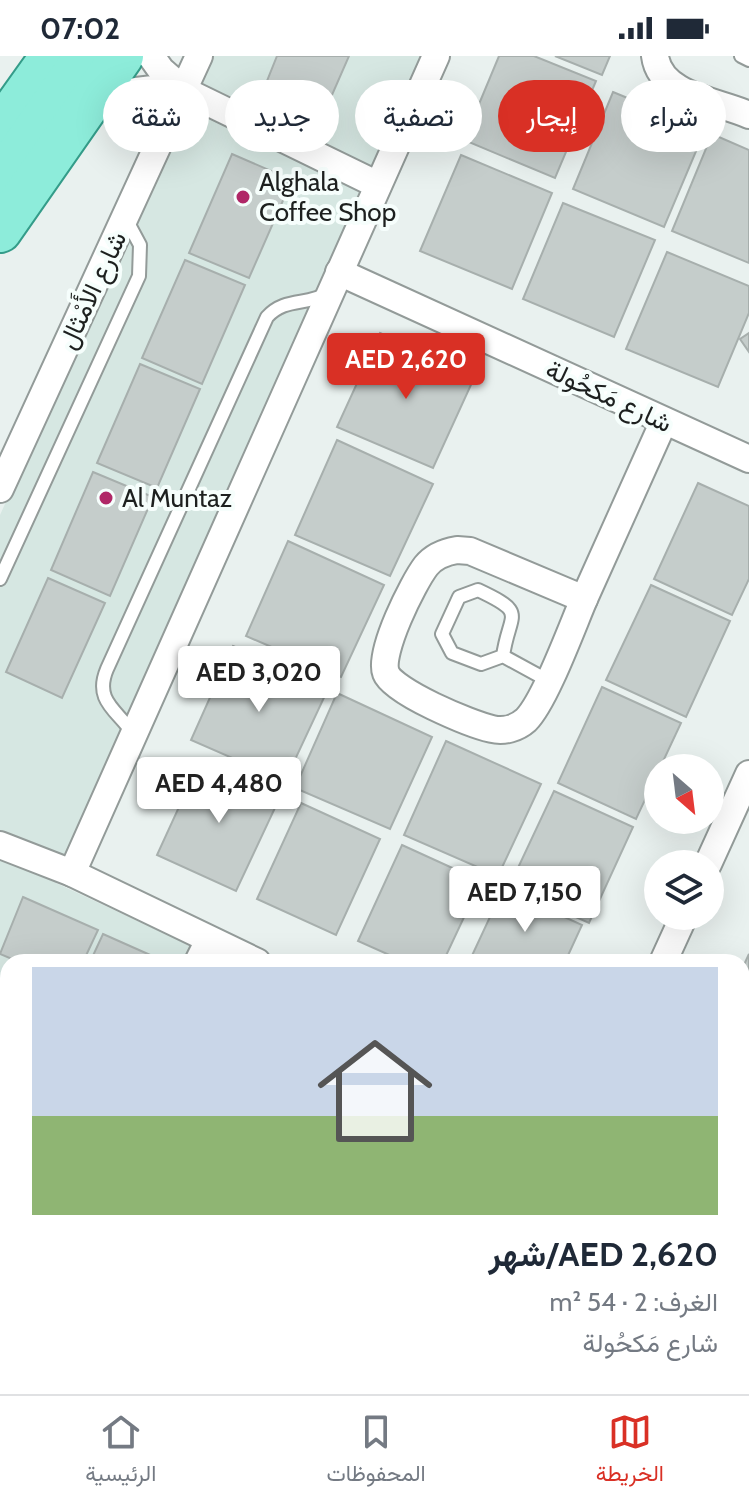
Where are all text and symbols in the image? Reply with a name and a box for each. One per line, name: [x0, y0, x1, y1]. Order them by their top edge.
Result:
text: 07:02: [40, 10, 120, 47]
chip: شقة: [103, 80, 209, 152]
chip: جديد: [225, 80, 339, 152]
chip: تصفية: [355, 80, 482, 152]
chip: إيجار: [498, 80, 605, 152]
chip: شراء: [621, 80, 726, 152]
place label: Alghala Coffee Shop: [259, 166, 396, 228]
marker: Alghala Coffee Shop: [234, 188, 252, 206]
street label: شارع الأَمْثال: [49, 225, 135, 355]
pin: AED 2,620: [314, 333, 498, 401]
text: AED 2,620: [345, 343, 467, 375]
street label: شارع مَكحُولة: [540, 353, 677, 441]
place label: Al Muntaz: [122, 482, 232, 514]
marker: Al Muntaz: [97, 489, 115, 507]
pin: AED 3,020: [167, 646, 351, 714]
text: AED 3,020: [196, 656, 322, 688]
north arrow: [644, 754, 724, 834]
map controls: [644, 754, 724, 930]
pin: AED 4,480: [127, 757, 311, 825]
text: AED 4,480: [155, 767, 283, 799]
button: layers: [644, 850, 724, 930]
pin: AED 7,150: [433, 866, 617, 934]
text: AED 7,150: [467, 876, 583, 908]
icon: home: [303, 1019, 447, 1163]
text: AED 2,620/شهر: [489, 1233, 718, 1275]
text: الغرف: 2 · 54 m²: [550, 1286, 718, 1318]
text: شارع مَكحُولة: [582, 1327, 718, 1359]
tab: الرئيسية: [85, 1410, 156, 1493]
tab: المحفوظات: [327, 1410, 426, 1493]
tab: الخريطة: [596, 1410, 664, 1493]

